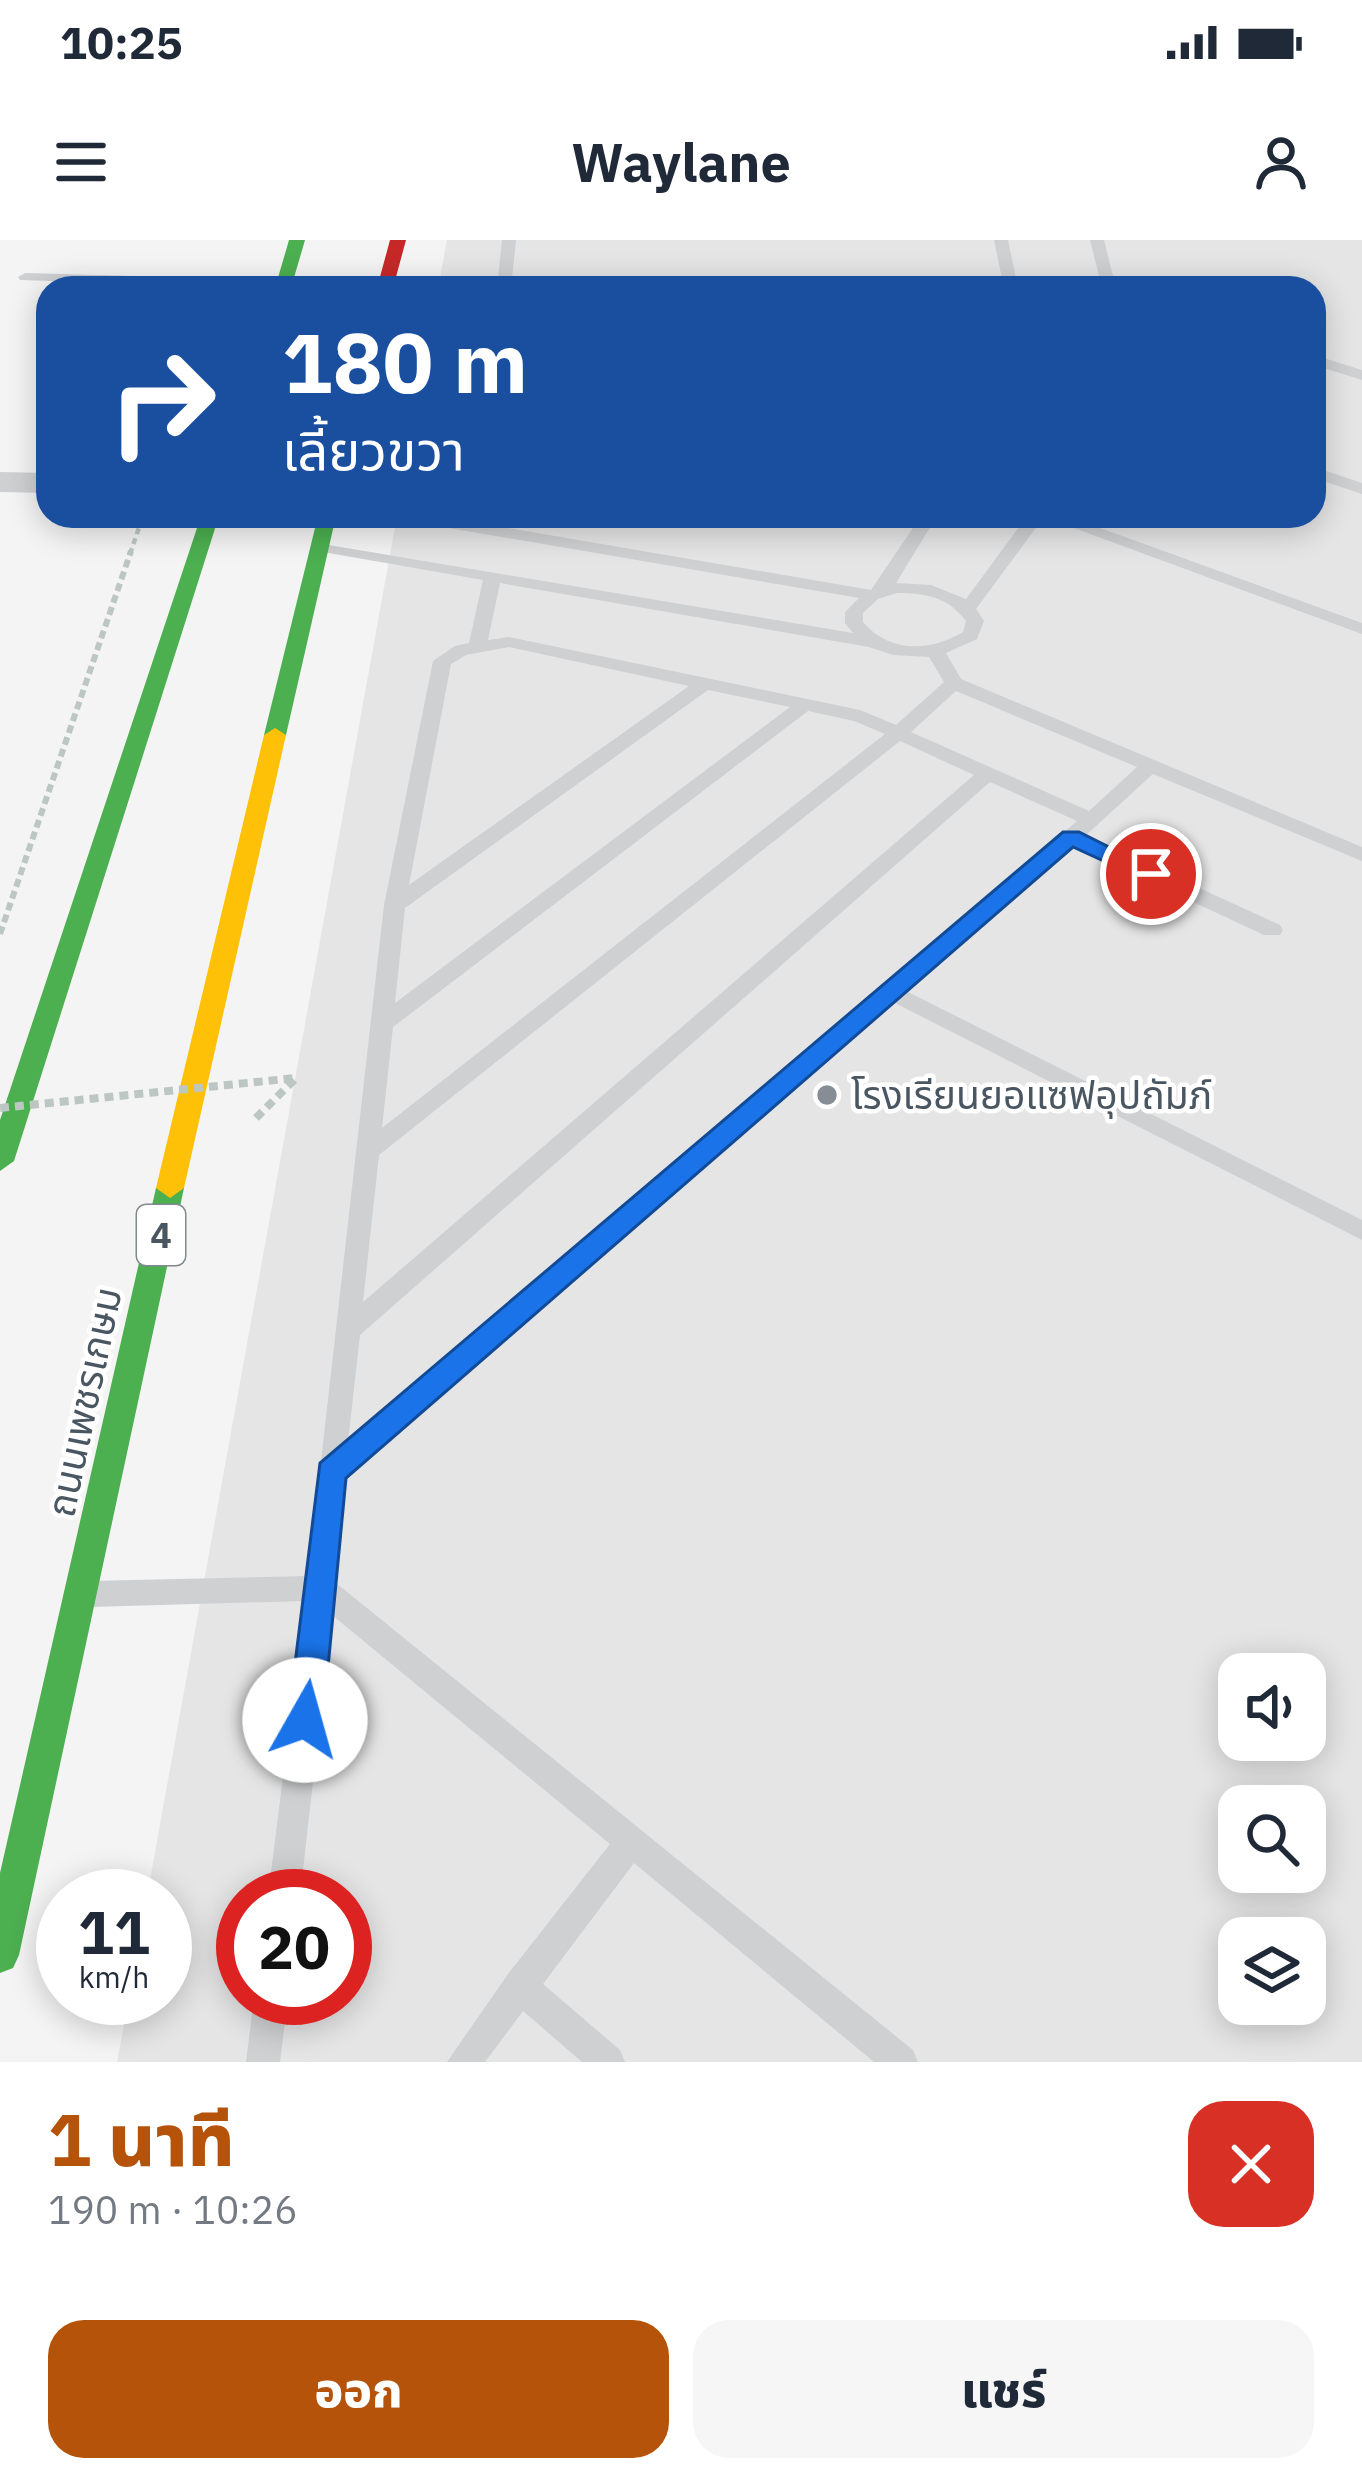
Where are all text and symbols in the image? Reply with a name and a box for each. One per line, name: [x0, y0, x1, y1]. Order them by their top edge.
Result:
text: 10:25: [60, 13, 183, 71]
text: Waylane: [571, 127, 791, 197]
icon: menu: [48, 129, 114, 195]
icon: person: [1248, 129, 1314, 195]
text: 180 m: [282, 307, 528, 416]
icon: right: [84, 324, 240, 480]
text: เลี้ยวขวา: [282, 415, 465, 485]
pin: [1100, 823, 1202, 925]
icon: arrive: [1118, 841, 1184, 907]
place label: โรงเรียนยอแซฟอุปถัมภ์: [851, 1069, 1212, 1120]
marker: โรงเรียนยอแซฟอุปถัมภ์: [814, 1082, 840, 1108]
road number: 4: [137, 1205, 185, 1265]
street label: ถนนเพชรเกษม: [34, 1282, 133, 1521]
map controls: [1218, 1653, 1326, 2025]
button: sound: [1218, 1653, 1326, 1761]
position arrow: [242, 1657, 368, 1783]
button: search: [1218, 1785, 1326, 1893]
speed limit sign: 20: [216, 1869, 372, 2025]
text: 11: [78, 1892, 150, 1971]
button: layers: [1218, 1917, 1326, 2025]
text: km/h: [79, 1957, 149, 1996]
text: 1 นาที: [48, 2092, 234, 2186]
button: close: [1188, 2101, 1314, 2227]
text: 190 m · 10:26: [48, 2184, 298, 2235]
button: ออก: [48, 2320, 669, 2458]
button: แชร์: [693, 2320, 1314, 2458]

